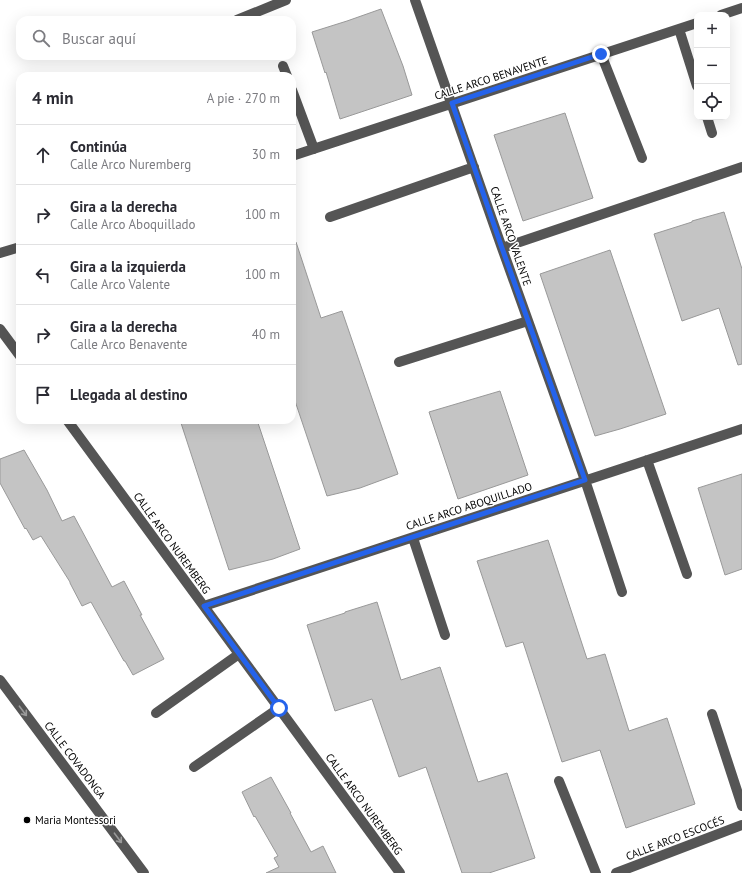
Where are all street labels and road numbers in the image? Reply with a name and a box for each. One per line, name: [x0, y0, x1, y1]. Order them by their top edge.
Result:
street label: CALLE ARCO BENAVENTE: [433, 53, 550, 103]
street label: CALLE ARCO VALENTE: [487, 185, 535, 288]
street label: CALLE ARCO ABOQUILLADO: [404, 479, 534, 533]
street label: CALLE ARCO NUREMBERG: [130, 490, 214, 597]
street label: CALLE COVADONGA: [41, 719, 109, 802]
street label: CALLE ARCO NUREMBERG: [322, 751, 406, 858]
street label: CALLE ARCO ESCOCÉS: [624, 813, 726, 863]

